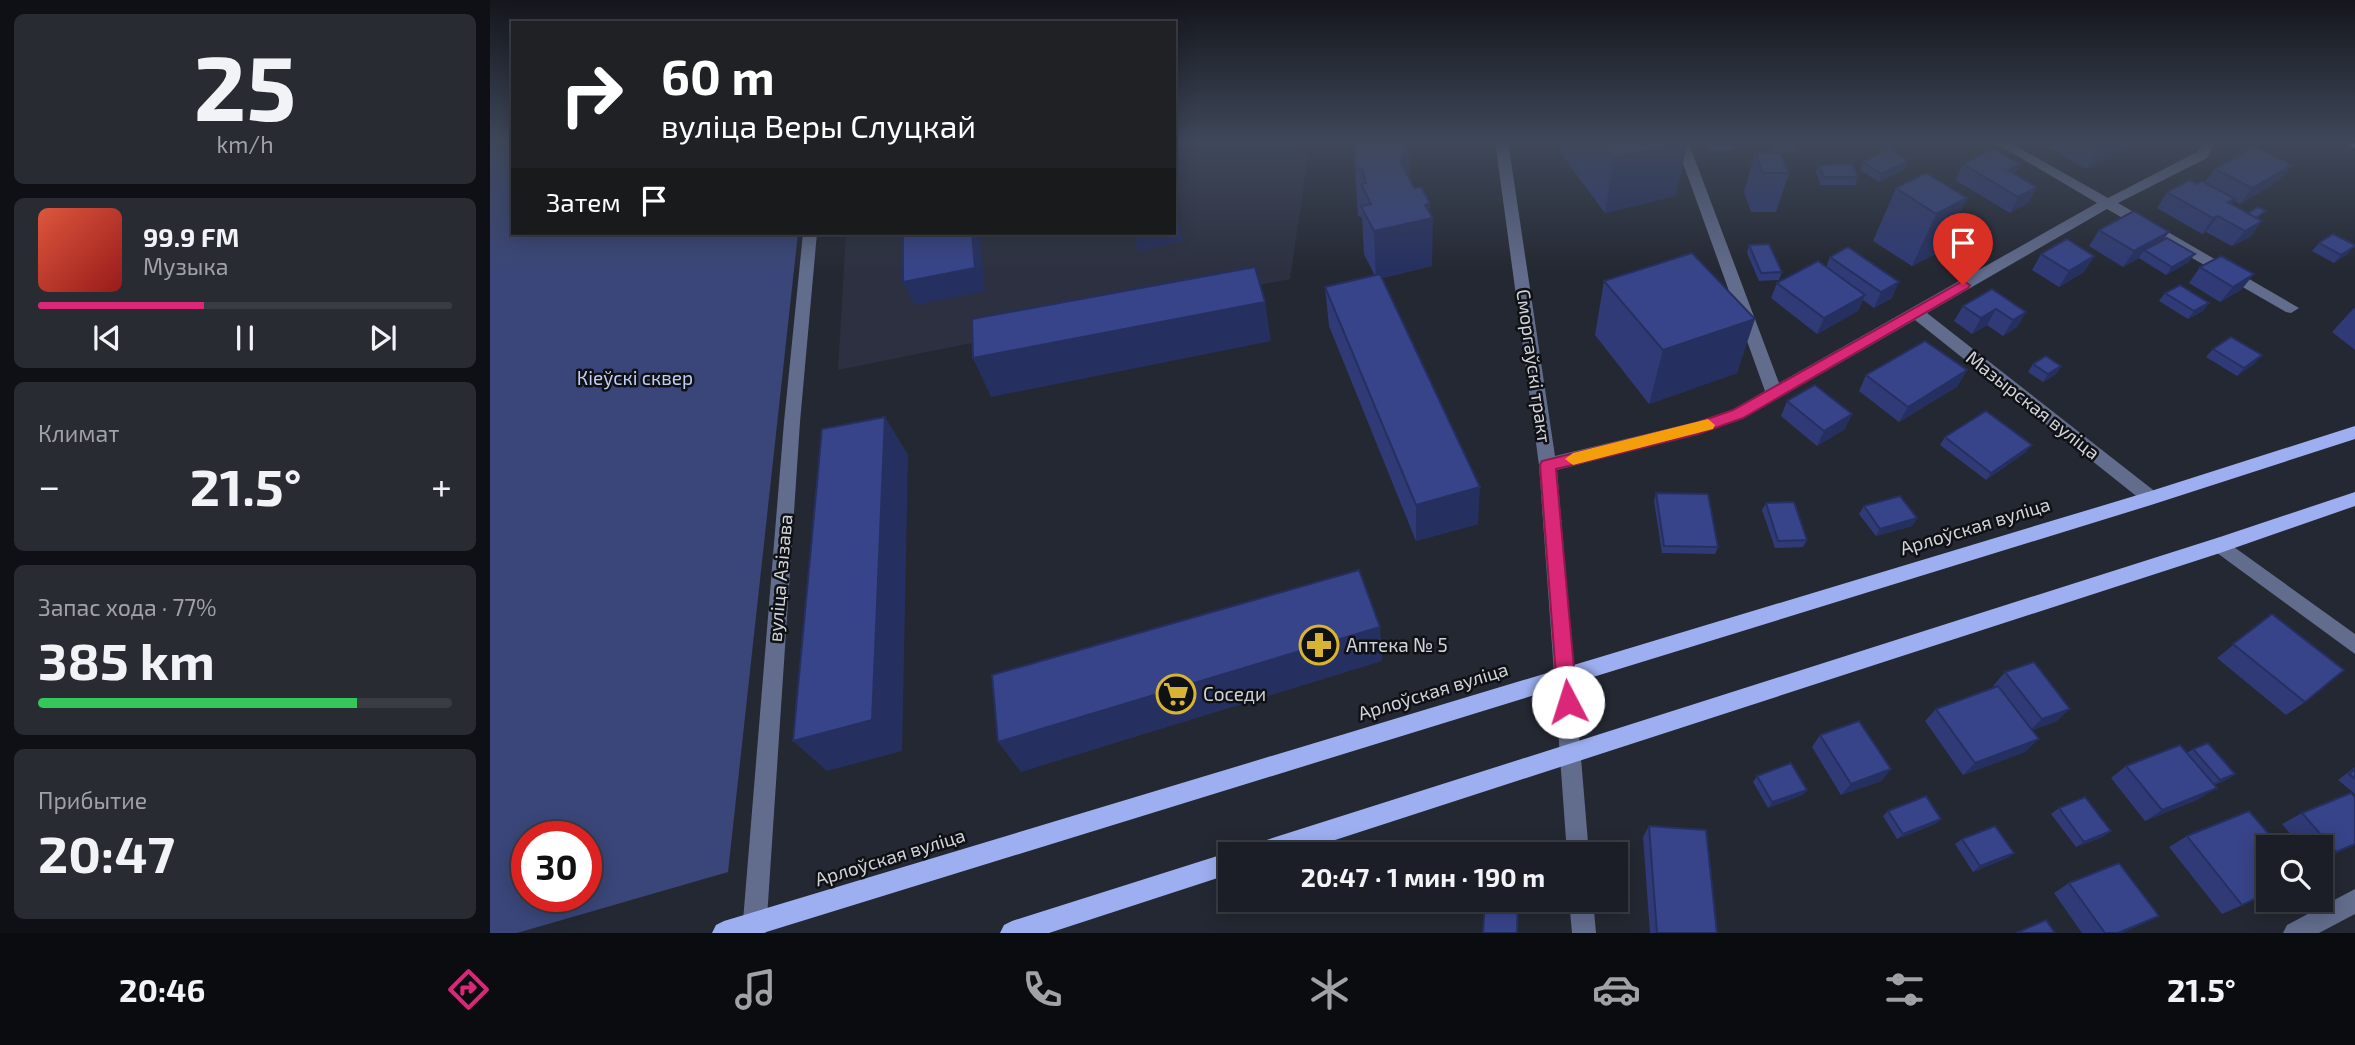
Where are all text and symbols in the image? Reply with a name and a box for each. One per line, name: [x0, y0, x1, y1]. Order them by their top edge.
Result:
text: 25: [193, 30, 297, 139]
text: 60 m: [661, 46, 775, 105]
icon: right: [546, 49, 637, 140]
text: вуліца Веры Слуцкай: [661, 106, 976, 144]
text: km/h: [216, 130, 274, 158]
icon: arrive: [635, 182, 673, 220]
text: Затем: [546, 186, 621, 217]
pin: [1933, 213, 1993, 285]
text: 99.9 FM: [143, 221, 239, 252]
icon: arrive: [1944, 224, 1982, 262]
text: Музыка: [143, 252, 228, 280]
street label: Сморгаўскі тракт: [1511, 288, 1557, 444]
icon: previous: [88, 319, 126, 357]
icon: pause: [226, 319, 264, 357]
icon: next: [364, 319, 402, 357]
street label: Мазырская вуліца: [1961, 345, 2105, 465]
park label: Кіеўскі сквер: [577, 366, 693, 390]
text: Климат: [38, 419, 119, 447]
text: 21.5°: [190, 454, 302, 516]
text: −: [38, 462, 60, 508]
text: +: [431, 462, 452, 508]
street label: Арлоўская вуліца: [1897, 492, 2053, 560]
street label: вуліца Азізава: [762, 513, 798, 643]
text: Запас хода · 77%: [38, 593, 217, 621]
pharmacy icon: Аптека № 5: [1298, 624, 1340, 666]
text: 385 km: [38, 628, 215, 690]
place label: Аптека № 5: [1346, 633, 1448, 656]
street label: Арлоўская вуліца: [1355, 657, 1511, 725]
position arrow: [1531, 665, 1605, 739]
supermarket icon: Соседи: [1155, 673, 1197, 715]
place label: Соседи: [1203, 682, 1266, 705]
text: Прибытие: [38, 786, 147, 814]
text: 20:47: [38, 821, 175, 883]
speed limit sign: 30: [511, 821, 602, 912]
street label: Арлоўская вуліца: [812, 823, 968, 891]
map controls: [2256, 835, 2333, 912]
button: search: [2256, 835, 2333, 912]
text: 20:47 · 1 мин · 190 m: [1301, 861, 1545, 892]
icon: directions: [444, 965, 493, 1014]
icon: music: [731, 965, 780, 1014]
icon: phone: [1018, 965, 1067, 1014]
icon: climate: [1305, 965, 1354, 1014]
icon: car: [1592, 965, 1641, 1014]
icon: filters: [1880, 965, 1929, 1014]
text: 20:46: [119, 970, 205, 1008]
text: 21.5°: [2167, 970, 2236, 1008]

